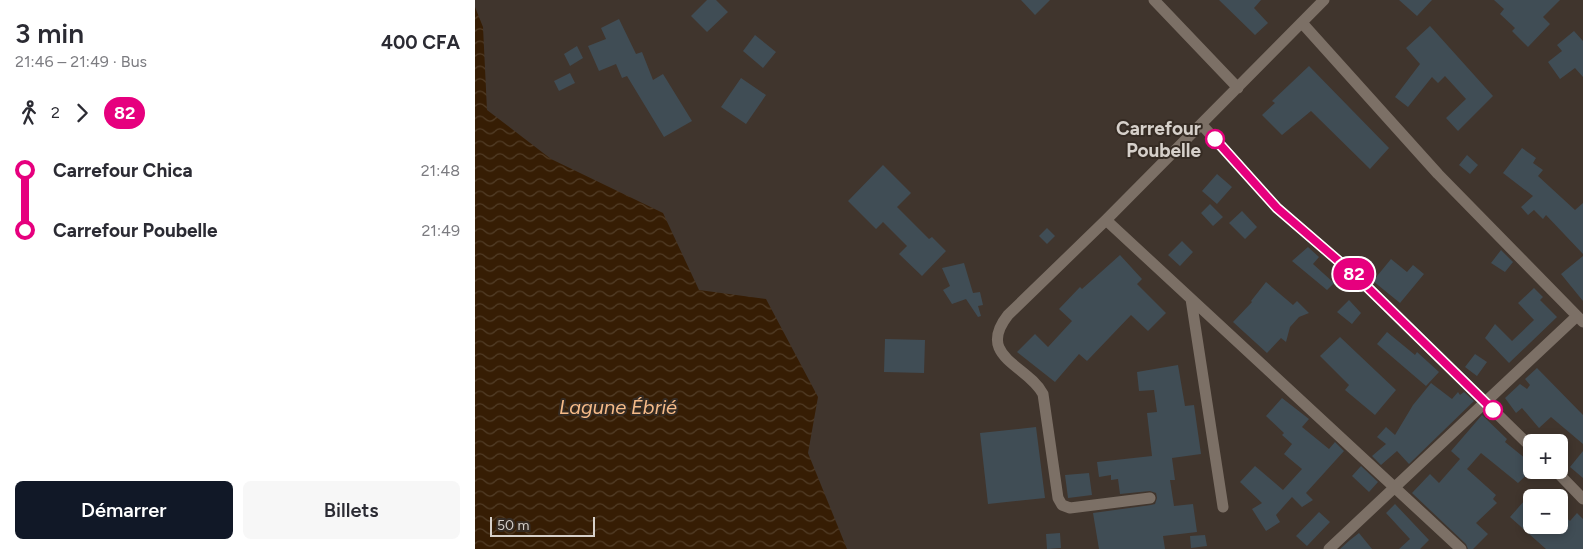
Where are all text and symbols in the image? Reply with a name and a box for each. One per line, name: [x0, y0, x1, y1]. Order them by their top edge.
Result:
text: 3 min: [15, 16, 84, 50]
text: 400 CFA: [381, 31, 460, 54]
text: 21:46 – 21:49 · Bus: [15, 52, 147, 71]
icon: walk: [15, 99, 43, 127]
icon: forward: [68, 99, 96, 127]
text: 82: [114, 102, 135, 124]
text: 2: [51, 103, 60, 122]
place label: Carrefour Poubelle: [1116, 117, 1201, 162]
marker: Carrefour Poubelle: [1205, 129, 1225, 149]
text: Carrefour Chica: [53, 159, 193, 182]
text: 21:48: [421, 161, 460, 180]
text: Carrefour Poubelle: [53, 219, 217, 242]
text: 21:49: [421, 221, 460, 240]
line badge: 82: [1331, 258, 1377, 290]
text: 82: [1343, 263, 1365, 285]
water label: Lagune Ébrié: [559, 395, 677, 419]
unlabelled marker: [1483, 400, 1503, 420]
map controls: [1523, 434, 1568, 534]
button: +: [1523, 434, 1568, 479]
button: Démarrer: [15, 481, 233, 539]
button: Billets: [243, 481, 460, 539]
button: −: [1523, 489, 1568, 534]
scale bar: [490, 514, 595, 537]
text: 50 m: [497, 517, 529, 534]

